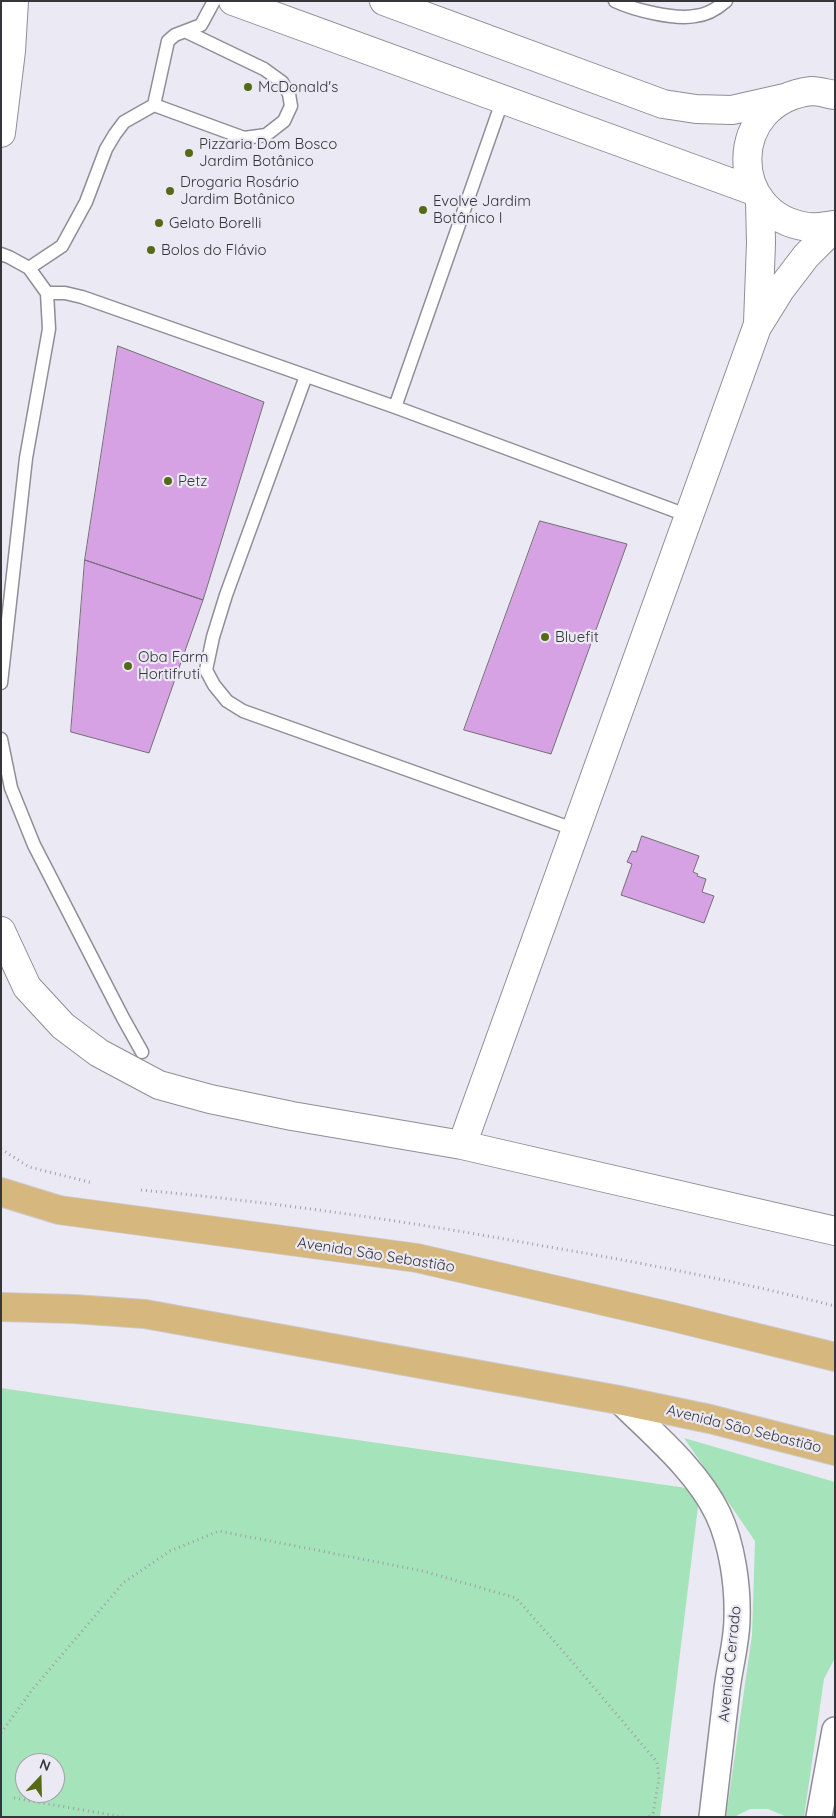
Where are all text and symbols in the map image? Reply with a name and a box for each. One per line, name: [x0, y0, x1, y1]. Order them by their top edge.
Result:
place label: McDonald's: [258, 78, 338, 96]
marker: McDonald's: [242, 81, 254, 93]
place label: Pizzaria Dom Bosco Jardim Botânico: [199, 135, 337, 170]
marker: Pizzaria Dom Bosco Jardim Botânico: [183, 147, 195, 159]
place label: Drogaria Rosário Jardim Botânico: [180, 173, 299, 208]
marker: Drogaria Rosário Jardim Botânico: [164, 185, 176, 197]
place label: Evolve Jardim Botânico I: [433, 192, 531, 227]
marker: Evolve Jardim Botânico I: [417, 204, 429, 216]
place label: Gelato Borelli: [169, 214, 261, 232]
marker: Gelato Borelli: [153, 217, 165, 229]
place label: Bolos do Flávio: [161, 241, 267, 259]
marker: Bolos do Flávio: [145, 244, 157, 256]
place label: Petz: [178, 472, 208, 490]
marker: Petz: [162, 475, 174, 487]
place label: Bluefit: [555, 628, 599, 646]
marker: Bluefit: [539, 631, 551, 643]
place label: Oba Farm Hortifruti: [138, 648, 208, 683]
marker: Oba Farm Hortifruti: [122, 660, 134, 672]
street label: Avenida São Sebastião: [296, 1234, 456, 1276]
street label: Avenida São Sebastião: [665, 1401, 823, 1457]
street label: Avenida Cerrado: [715, 1605, 745, 1723]
north arrow: [15, 1753, 65, 1803]
text: N: [37, 1755, 53, 1775]

